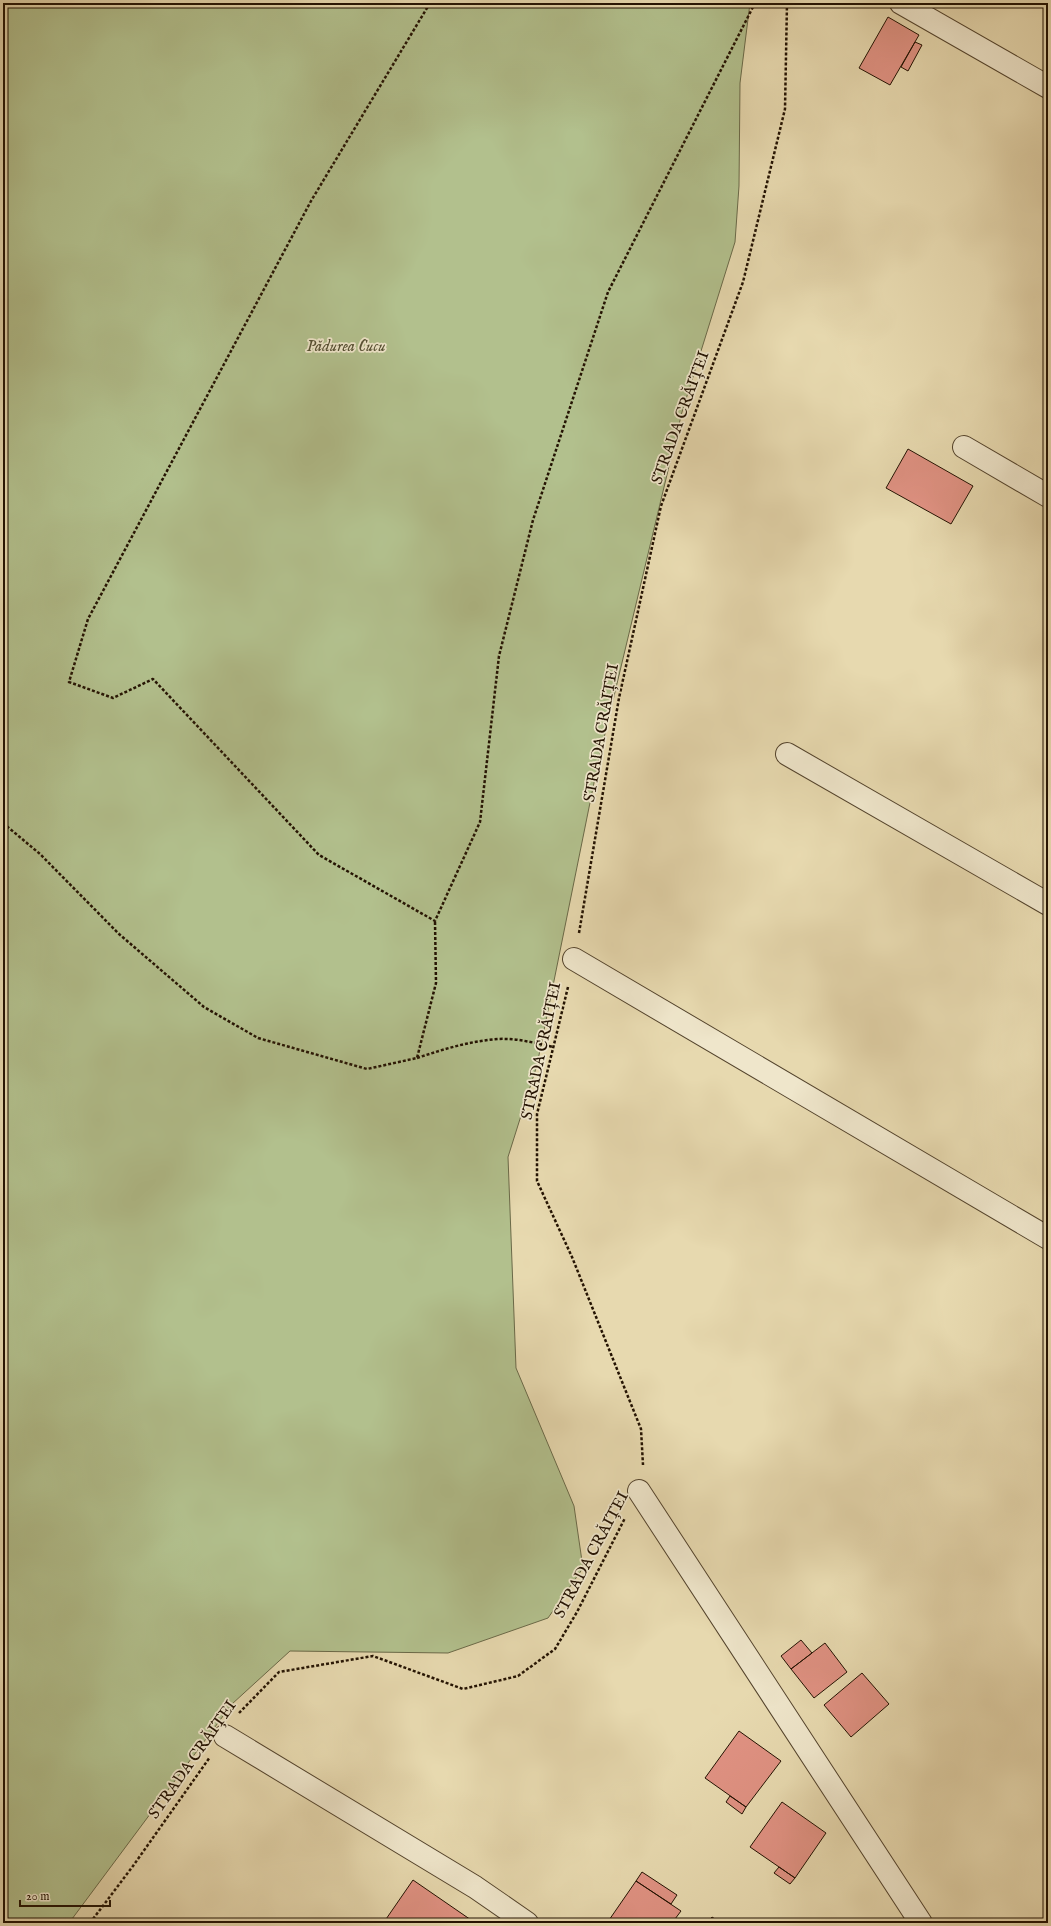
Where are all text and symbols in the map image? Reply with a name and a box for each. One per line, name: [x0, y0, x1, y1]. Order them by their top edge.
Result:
park label: Pădurea Cucu: [306, 337, 386, 357]
street label: STRADA CRĂIȚEI: [646, 348, 714, 487]
street label: STRADA CRĂIȚEI: [578, 662, 624, 804]
street label: STRADA CRĂIȚEI: [516, 980, 566, 1122]
street label: STRADA CRĂIȚEI: [548, 1487, 634, 1622]
street label: STRADA CRĂIȚEI: [143, 1696, 242, 1823]
scale bar: [20, 1882, 110, 1908]
text: 20 m: [26, 1889, 49, 1904]

